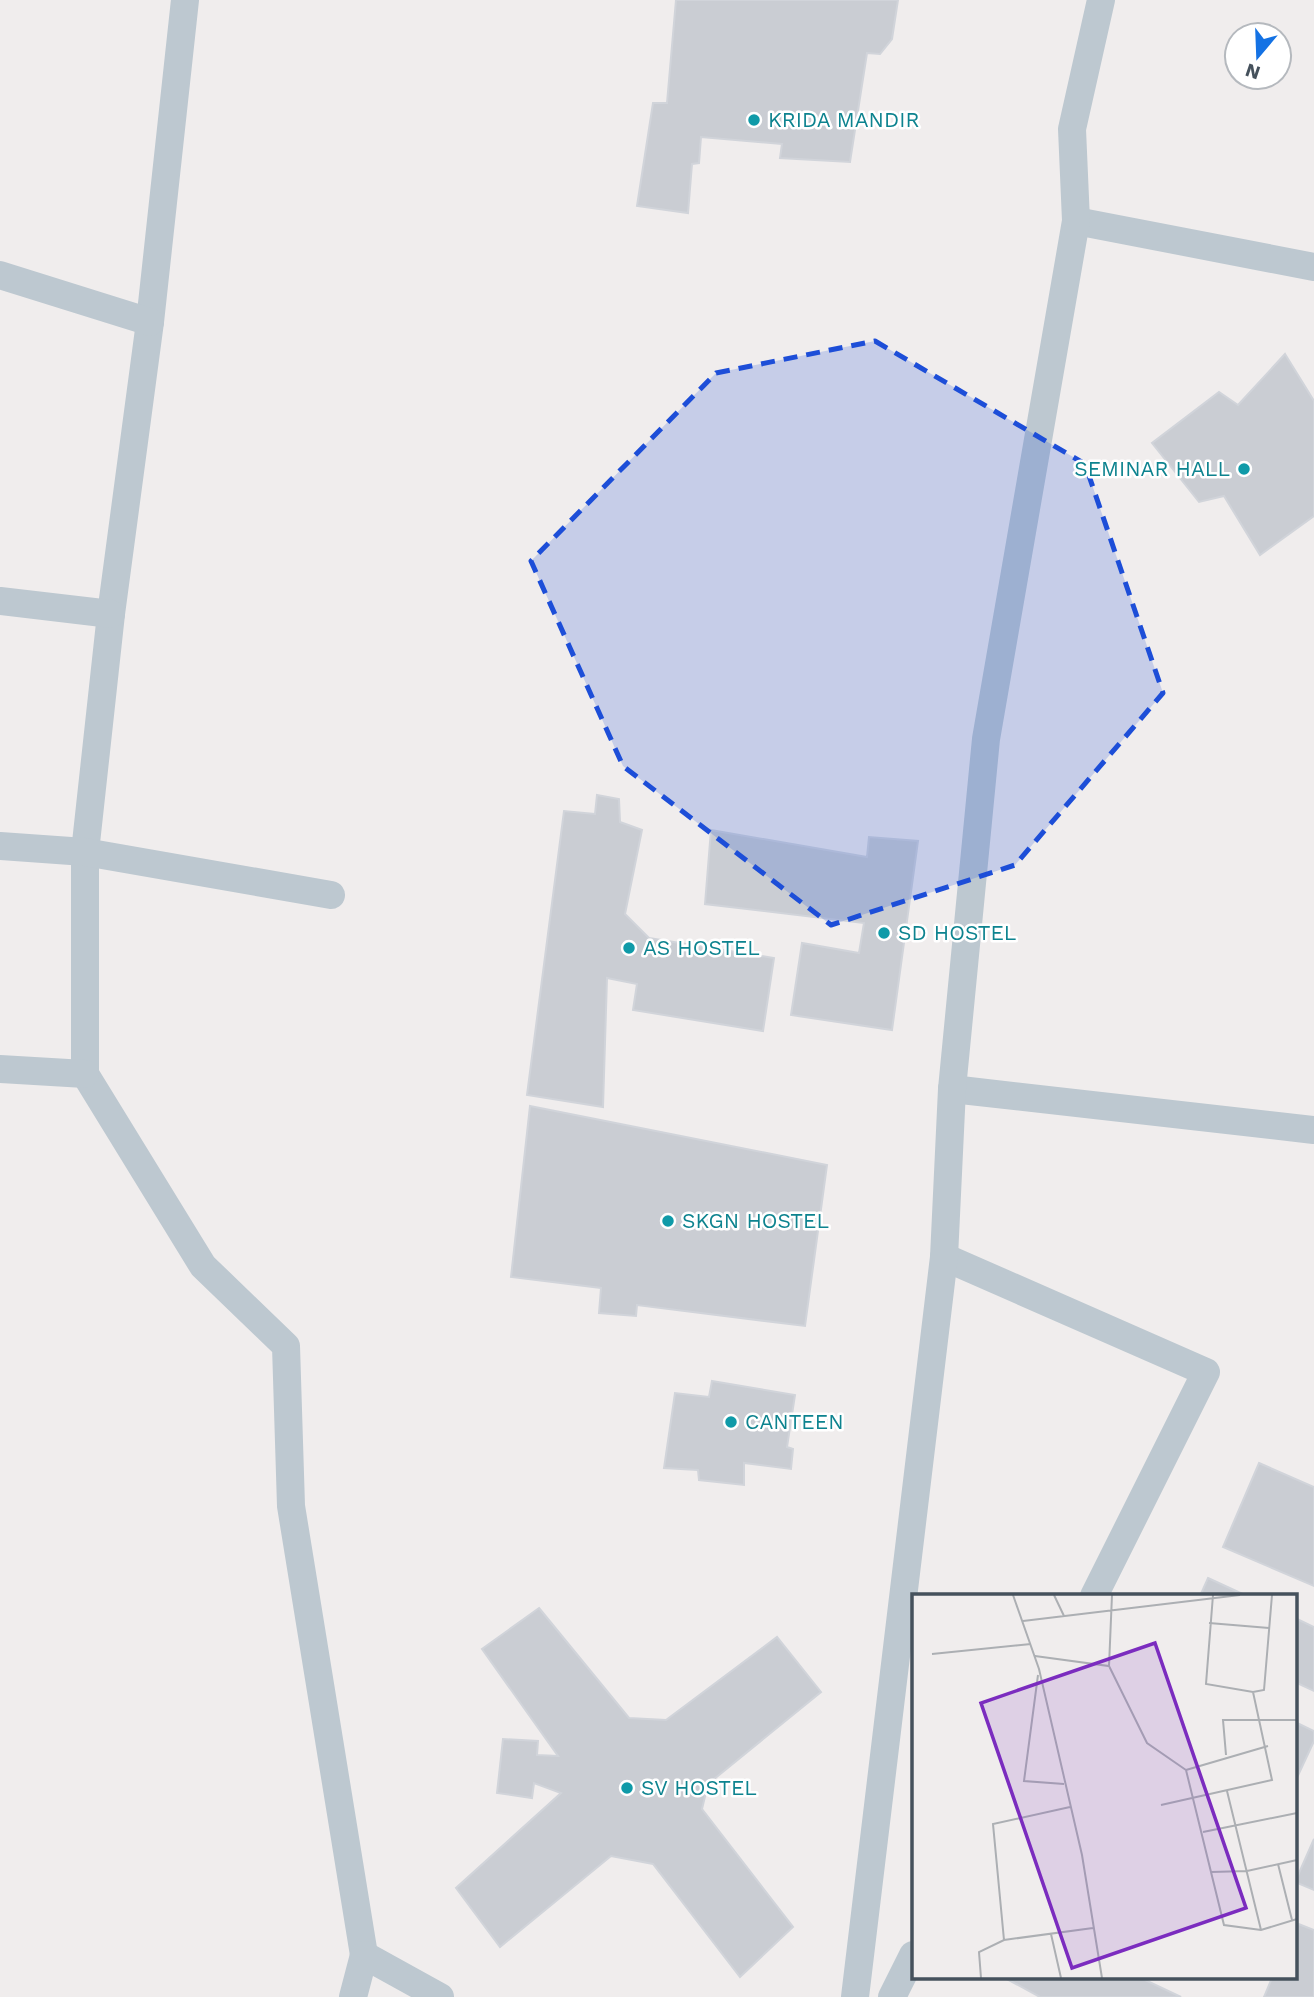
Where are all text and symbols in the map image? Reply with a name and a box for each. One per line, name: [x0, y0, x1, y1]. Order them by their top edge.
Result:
north arrow: [1223, 21, 1293, 91]
text: N: [1242, 58, 1263, 85]
place label: KRIDA MANDIR: [768, 107, 919, 132]
marker: KRIDA MANDIR: [746, 112, 762, 128]
place label: SEMINAR HALL: [1074, 456, 1230, 481]
marker: SEMINAR HALL: [1236, 461, 1252, 477]
place label: SD HOSTEL: [898, 920, 1016, 945]
marker: SD HOSTEL: [876, 925, 892, 941]
place label: AS HOSTEL: [643, 935, 760, 960]
marker: AS HOSTEL: [621, 940, 637, 956]
place label: SKGN HOSTEL: [682, 1208, 829, 1233]
marker: SKGN HOSTEL: [660, 1213, 676, 1229]
place label: CANTEEN: [745, 1409, 844, 1434]
marker: CANTEEN: [723, 1414, 739, 1430]
inset map: [912, 1594, 1296, 1980]
place label: SV HOSTEL: [641, 1775, 757, 1800]
marker: SV HOSTEL: [619, 1780, 635, 1796]

